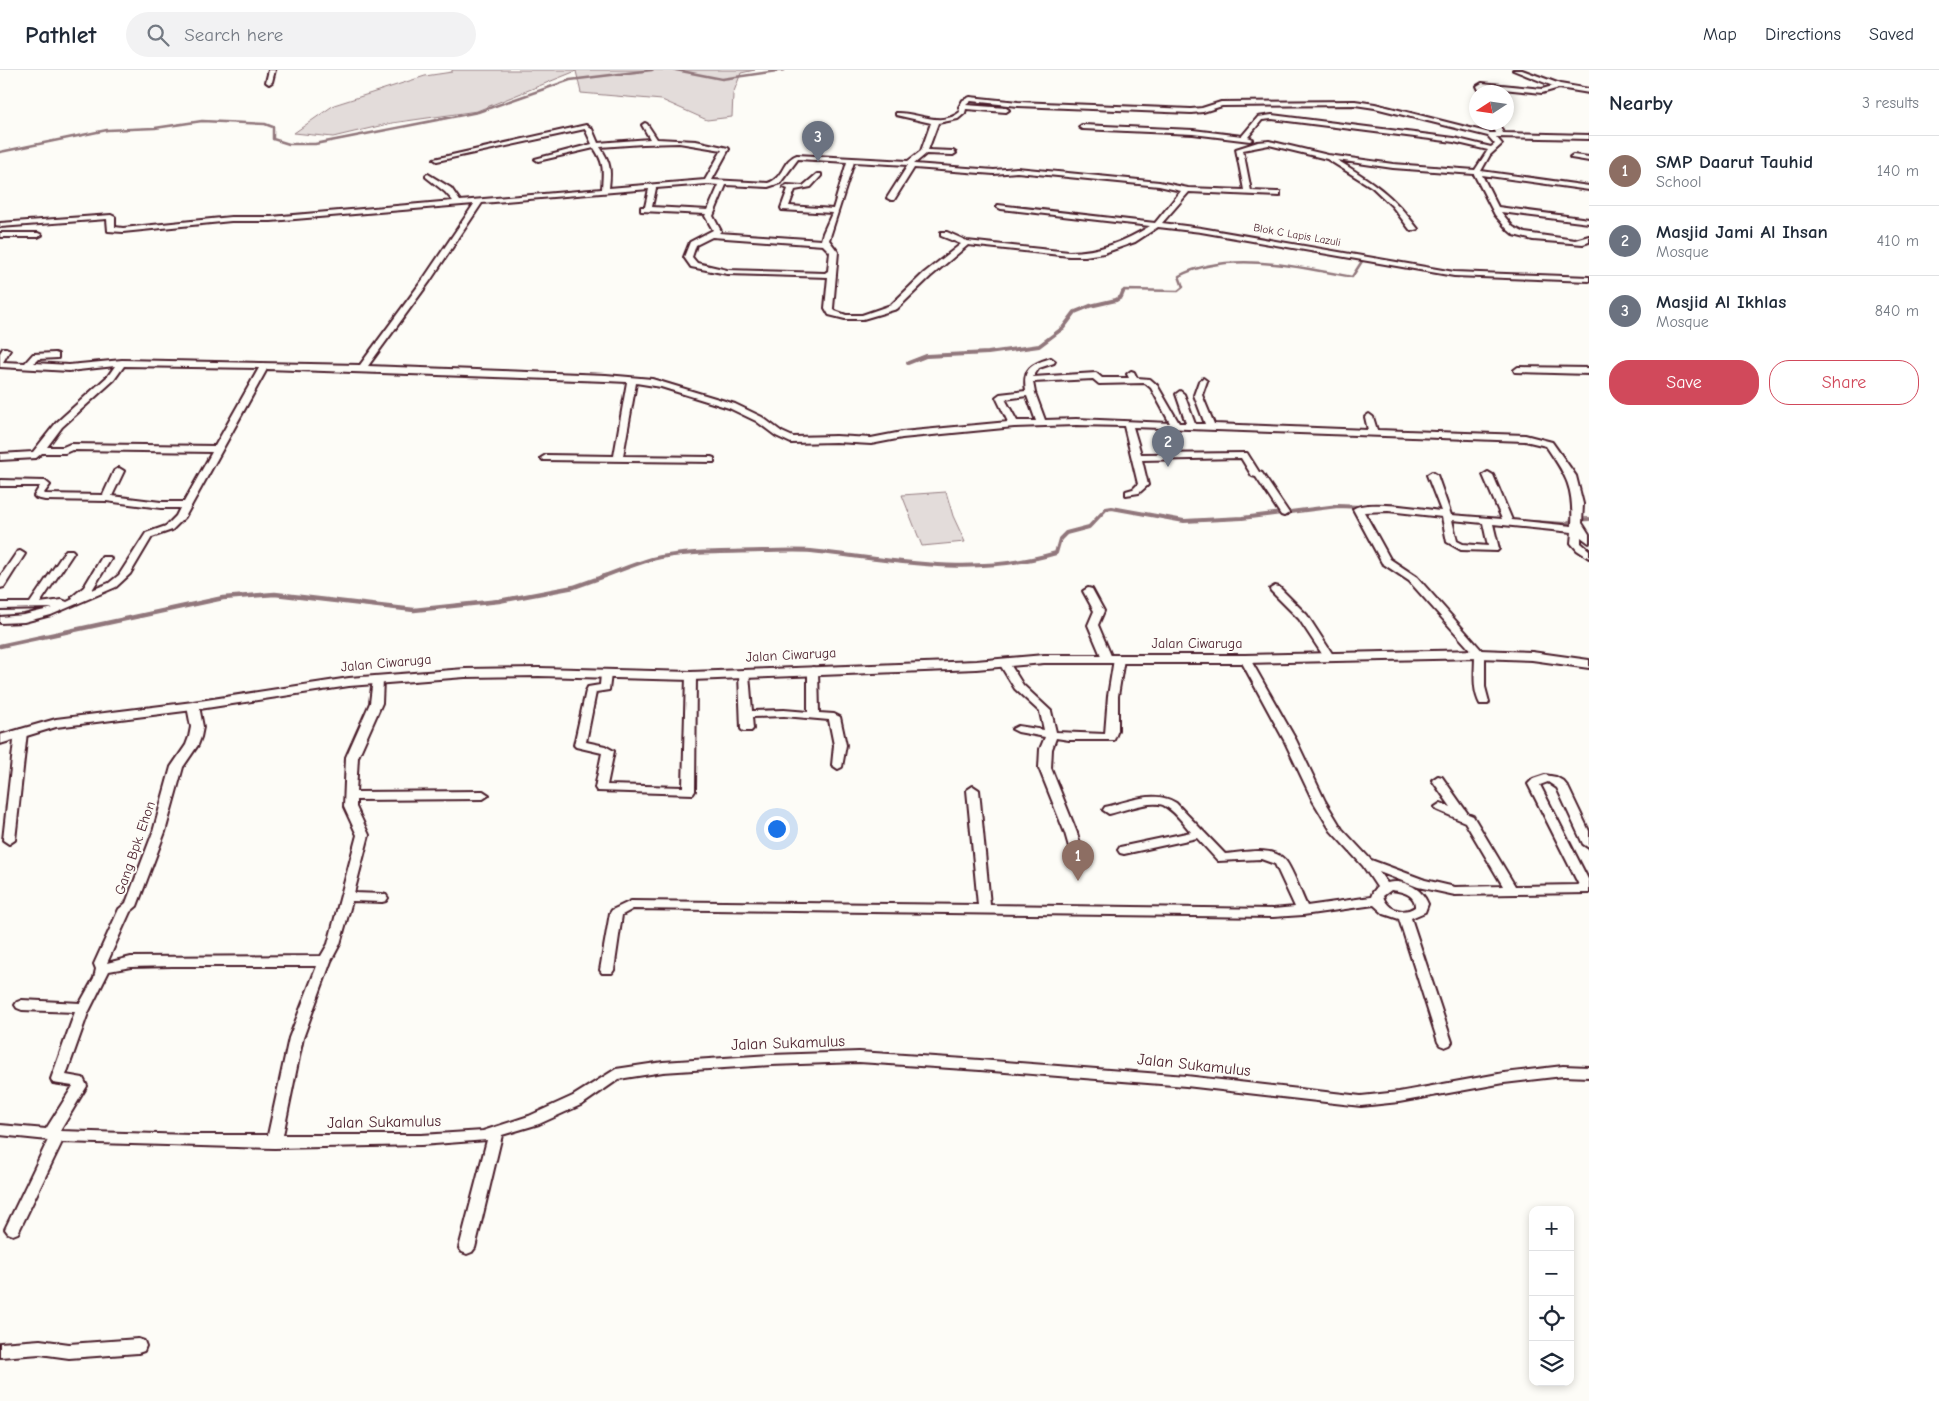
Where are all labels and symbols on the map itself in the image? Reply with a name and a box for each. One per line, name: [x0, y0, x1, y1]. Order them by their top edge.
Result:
north arrow: [1469, 85, 1514, 130]
pin: 3: [802, 121, 834, 162]
street label: Blok C Lapis Lazuli: [1252, 221, 1342, 249]
pin: 2: [1152, 426, 1184, 467]
street label: Jalan Ciwaruga: [1152, 635, 1242, 652]
street label: Jalan Ciwaruga: [745, 644, 837, 666]
street label: Jalan Ciwaruga: [340, 651, 432, 675]
street label: Gang Bpk. Ehon: [111, 799, 159, 897]
your location: [764, 816, 790, 842]
pin: 1: [1062, 840, 1094, 881]
street label: Jalan Sukamulus: [731, 1032, 846, 1054]
street label: Jalan Sukamulus: [1136, 1050, 1252, 1080]
street label: Jalan Sukamulus: [327, 1112, 441, 1132]

